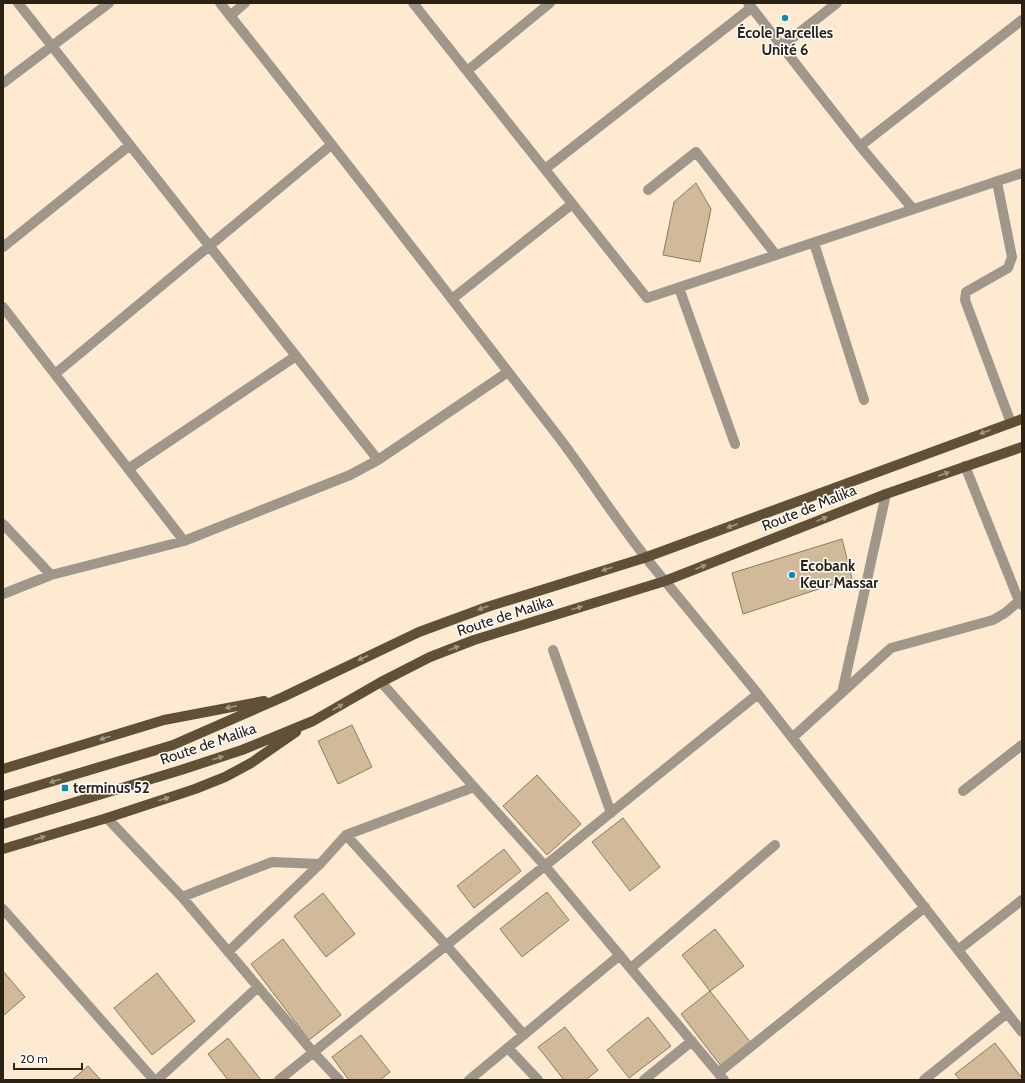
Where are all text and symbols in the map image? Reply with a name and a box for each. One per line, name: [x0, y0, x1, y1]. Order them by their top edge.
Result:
marker: École Parcelles Unité 6: [780, 13, 790, 23]
place label: École Parcelles Unité 6: [737, 23, 833, 59]
one-way arrow: [979, 430, 991, 436]
one-way arrow: [938, 470, 950, 476]
street label: Route de Malika: [759, 481, 860, 535]
one-way arrow: [816, 516, 828, 522]
one-way arrow: [725, 523, 737, 529]
place label: Ecobank Keur Massar: [800, 557, 878, 592]
one-way arrow: [696, 564, 708, 570]
one-way arrow: [601, 566, 613, 572]
marker: Ecobank Keur Massar: [787, 570, 797, 580]
street label: Route de Malika: [455, 592, 556, 640]
one-way arrow: [572, 605, 584, 611]
one-way arrow: [477, 606, 489, 612]
one-way arrow: [448, 645, 459, 651]
one-way arrow: [357, 655, 369, 661]
one-way arrow: [332, 703, 344, 710]
one-way arrow: [225, 705, 237, 711]
street label: Route de Malika: [158, 719, 259, 769]
one-way arrow: [99, 735, 111, 741]
one-way arrow: [213, 754, 225, 760]
one-way arrow: [49, 778, 61, 784]
place label: terminus 52: [73, 779, 150, 797]
marker: terminus 52: [60, 783, 70, 793]
one-way arrow: [159, 795, 171, 801]
one-way arrow: [35, 835, 47, 841]
scale bar: [14, 1045, 82, 1071]
text: 20 m: [20, 1051, 48, 1066]

